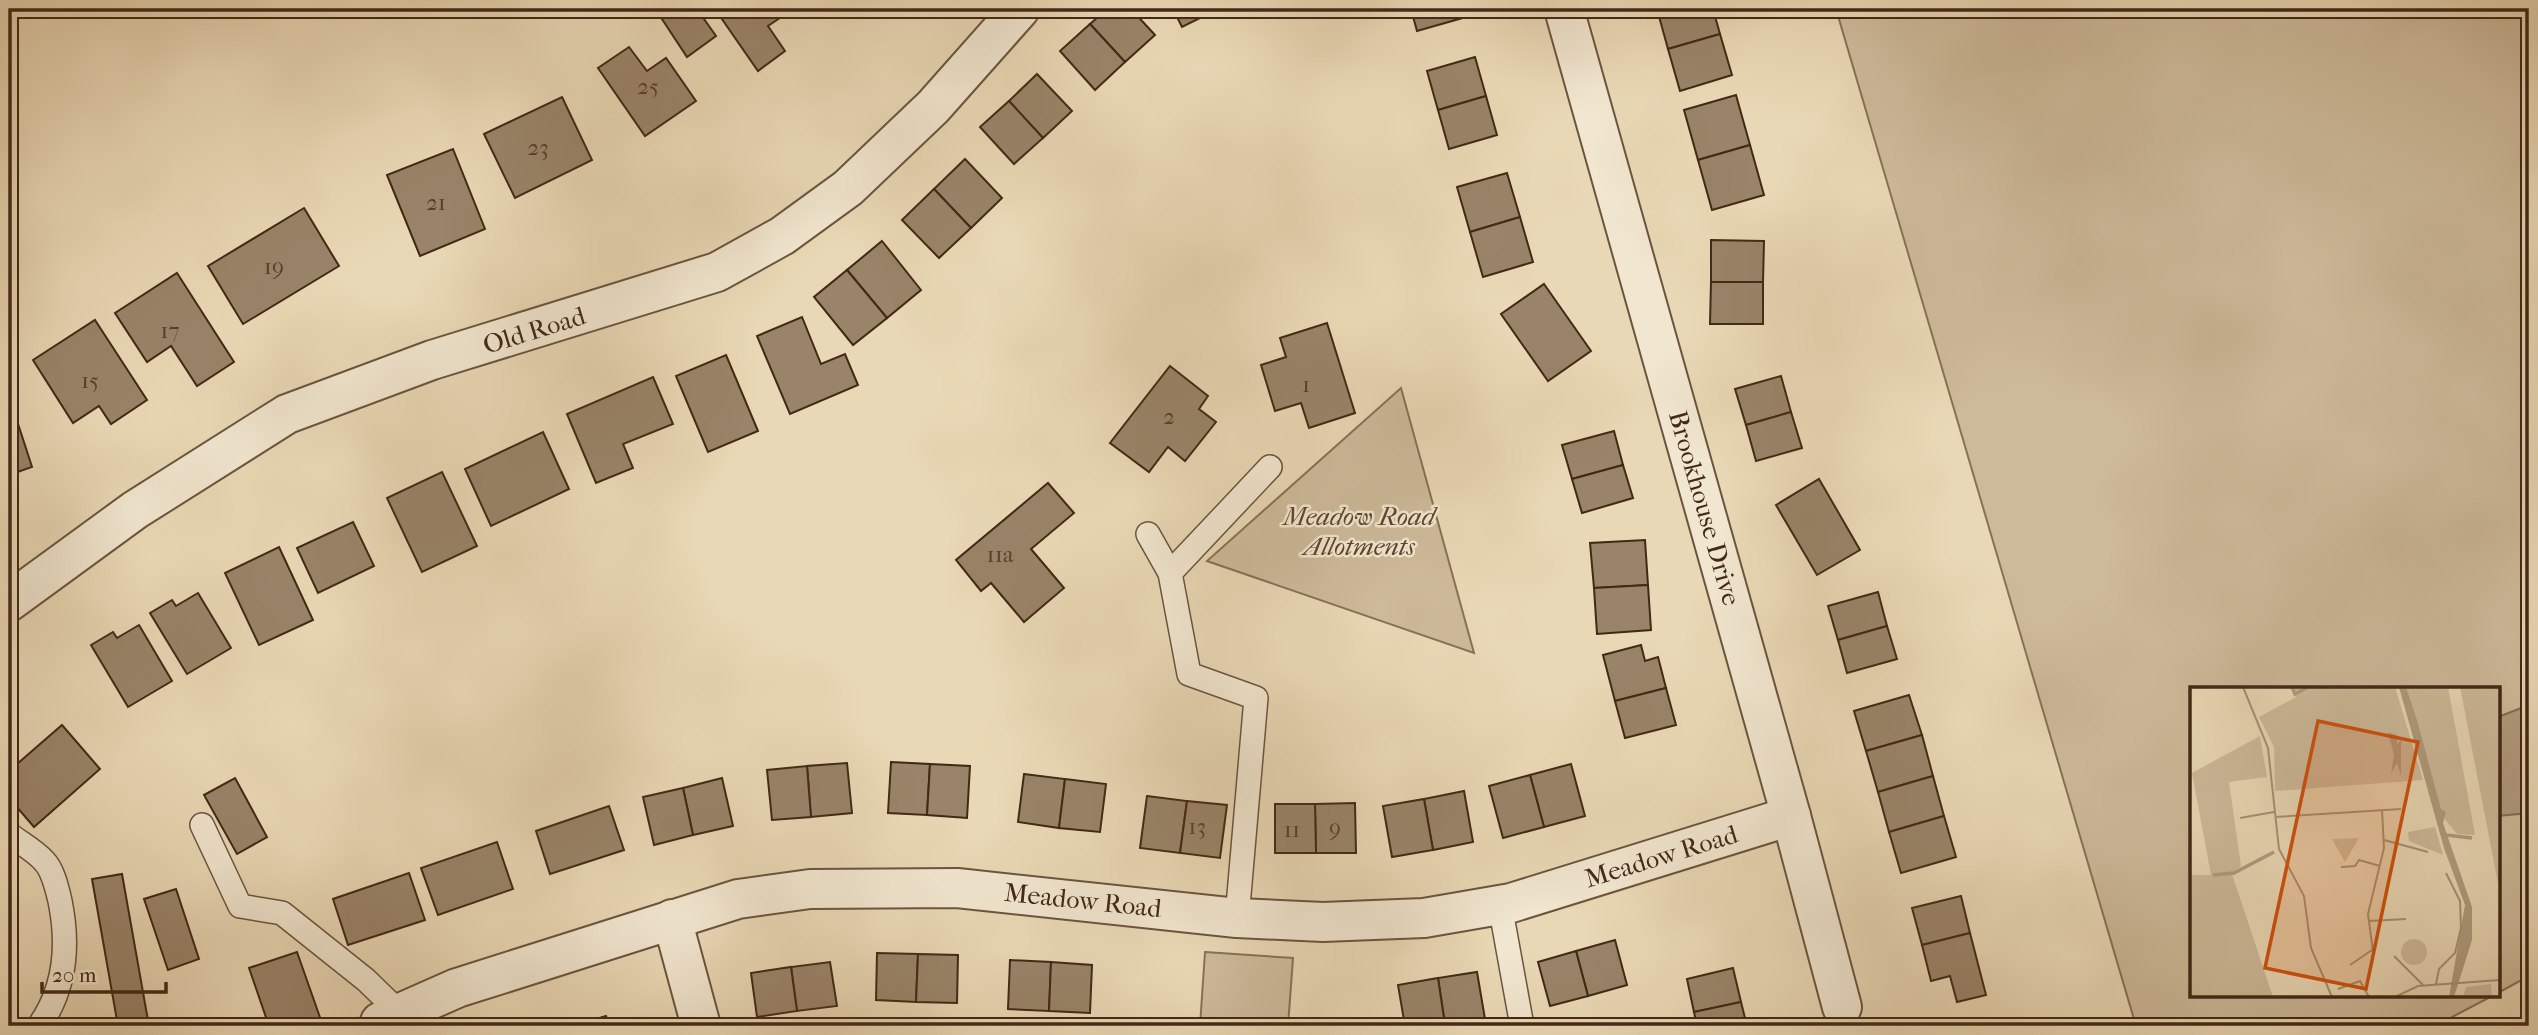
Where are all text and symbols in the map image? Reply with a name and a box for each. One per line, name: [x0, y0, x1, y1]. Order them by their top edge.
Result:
house number: 25: [637, 73, 659, 100]
house number: 23: [527, 134, 549, 161]
house number: 21: [426, 189, 446, 216]
house number: 19: [264, 253, 284, 280]
street label: Old Road: [479, 300, 590, 361]
house number: 17: [160, 317, 180, 344]
house number: 15: [81, 367, 99, 394]
house number: 1: [1302, 371, 1310, 398]
house number: 2: [1163, 403, 1175, 430]
street label: Brookhouse Drive: [1662, 407, 1747, 609]
park label: Meadow Road Allotments: [1281, 501, 1439, 562]
house number: 11a: [986, 541, 1014, 568]
inset map: [2190, 687, 2500, 996]
house number: 13: [1188, 813, 1206, 840]
house number: 9: [1329, 814, 1341, 841]
house number: 11: [1284, 816, 1300, 843]
street label: Meadow Road: [1581, 818, 1742, 894]
street label: Meadow Road: [1003, 877, 1164, 924]
scale bar: [42, 951, 166, 995]
text: 20 m: [52, 963, 97, 987]

